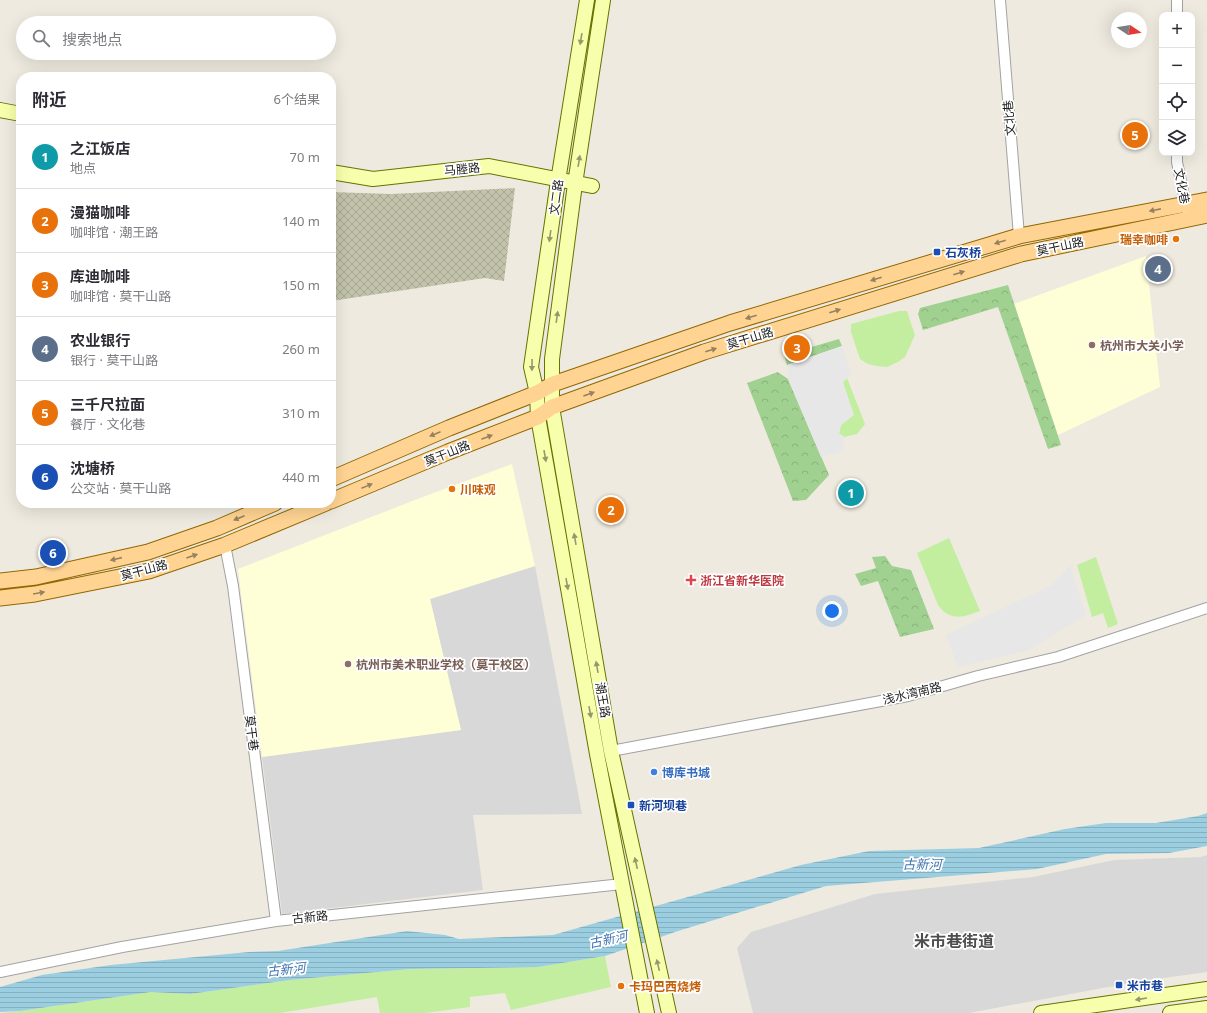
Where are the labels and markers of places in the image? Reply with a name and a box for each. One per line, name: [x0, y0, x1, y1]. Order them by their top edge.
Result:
pin: 5: [1122, 120, 1148, 150]
place label: 瑞幸咖啡: [1120, 231, 1168, 248]
marker: 瑞幸咖啡: [1171, 234, 1181, 244]
place label: 石灰桥: [945, 244, 981, 261]
marker: 石灰桥: [932, 247, 942, 257]
pin: 4: [1145, 254, 1171, 284]
pin: 3: [784, 333, 810, 363]
place label: 杭州市大关小学: [1100, 337, 1184, 354]
marker: 杭州市大关小学: [1087, 340, 1097, 350]
pin: 1: [838, 478, 864, 508]
place label: 川味观: [460, 481, 496, 498]
marker: 川味观: [447, 484, 457, 494]
pin: 2: [598, 495, 624, 525]
pin: 6: [40, 538, 66, 568]
place label: 浙江省新华医院: [700, 572, 784, 589]
marker: 浙江省新华医院: [685, 574, 697, 586]
place label: 杭州市美术职业学校（莫干校区）: [356, 656, 536, 673]
marker: 杭州市美术职业学校（莫干校区）: [343, 659, 353, 669]
place label: 博库书城: [662, 764, 710, 781]
marker: 博库书城: [649, 767, 659, 777]
place label: 新河坝巷: [639, 797, 687, 814]
marker: 新河坝巷: [626, 800, 636, 810]
place label: 米市巷: [1127, 977, 1163, 994]
place label: 卡玛巴西烧烤: [629, 978, 701, 995]
marker: 米市巷: [1114, 980, 1124, 990]
marker: 卡玛巴西烧烤: [616, 981, 626, 991]

